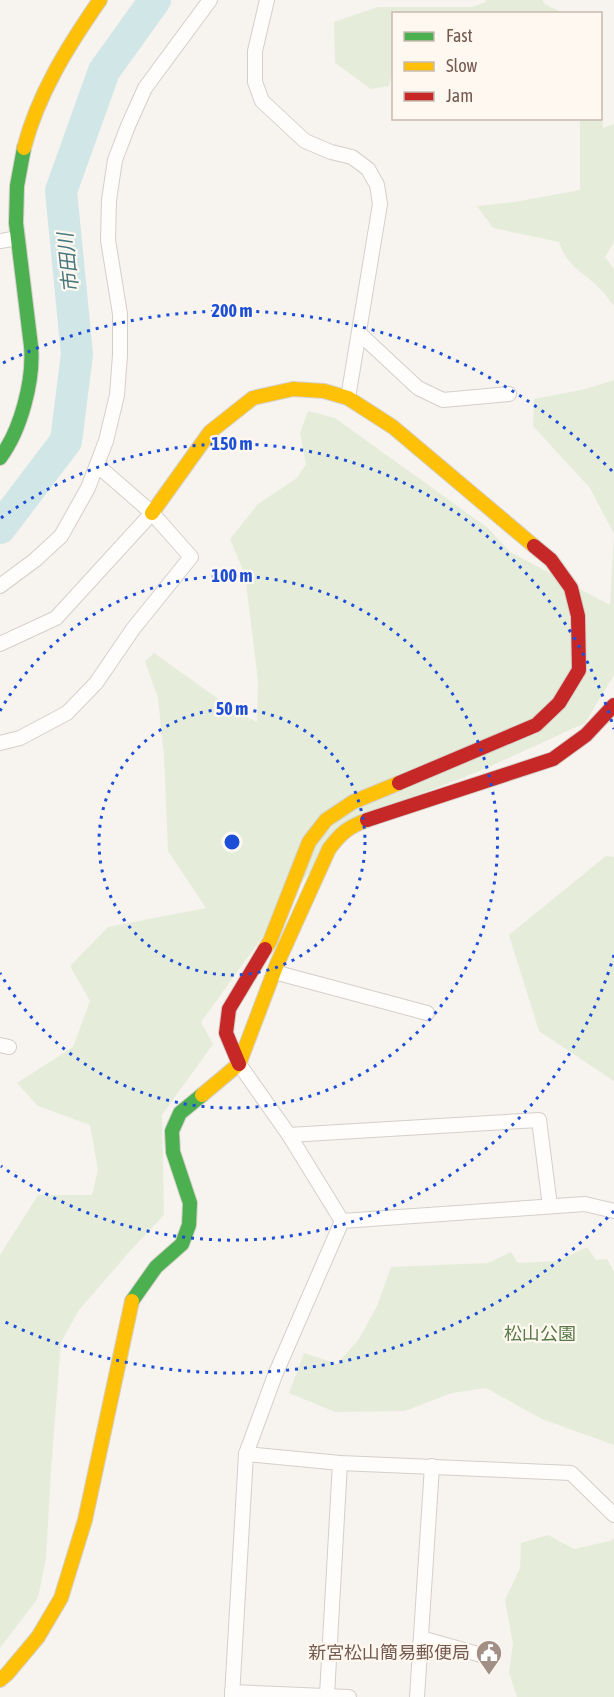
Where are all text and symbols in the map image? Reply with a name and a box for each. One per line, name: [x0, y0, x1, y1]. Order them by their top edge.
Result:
legend: [392, 12, 602, 120]
text: Fast: [446, 25, 473, 46]
text: Slow: [446, 55, 477, 76]
text: Jam: [446, 85, 473, 106]
water label: 市田川: [53, 230, 82, 294]
text: 200 m: [212, 300, 252, 321]
text: 150 m: [212, 433, 252, 454]
text: 100 m: [212, 565, 252, 586]
text: 50 m: [216, 698, 248, 719]
centre of rings: [222, 832, 242, 852]
park label: 松山公園: [504, 1323, 576, 1344]
public building icon: 新宮松山簡易郵便局: [474, 1638, 504, 1676]
place label: 新宮松山簡易郵便局: [308, 1642, 470, 1663]

